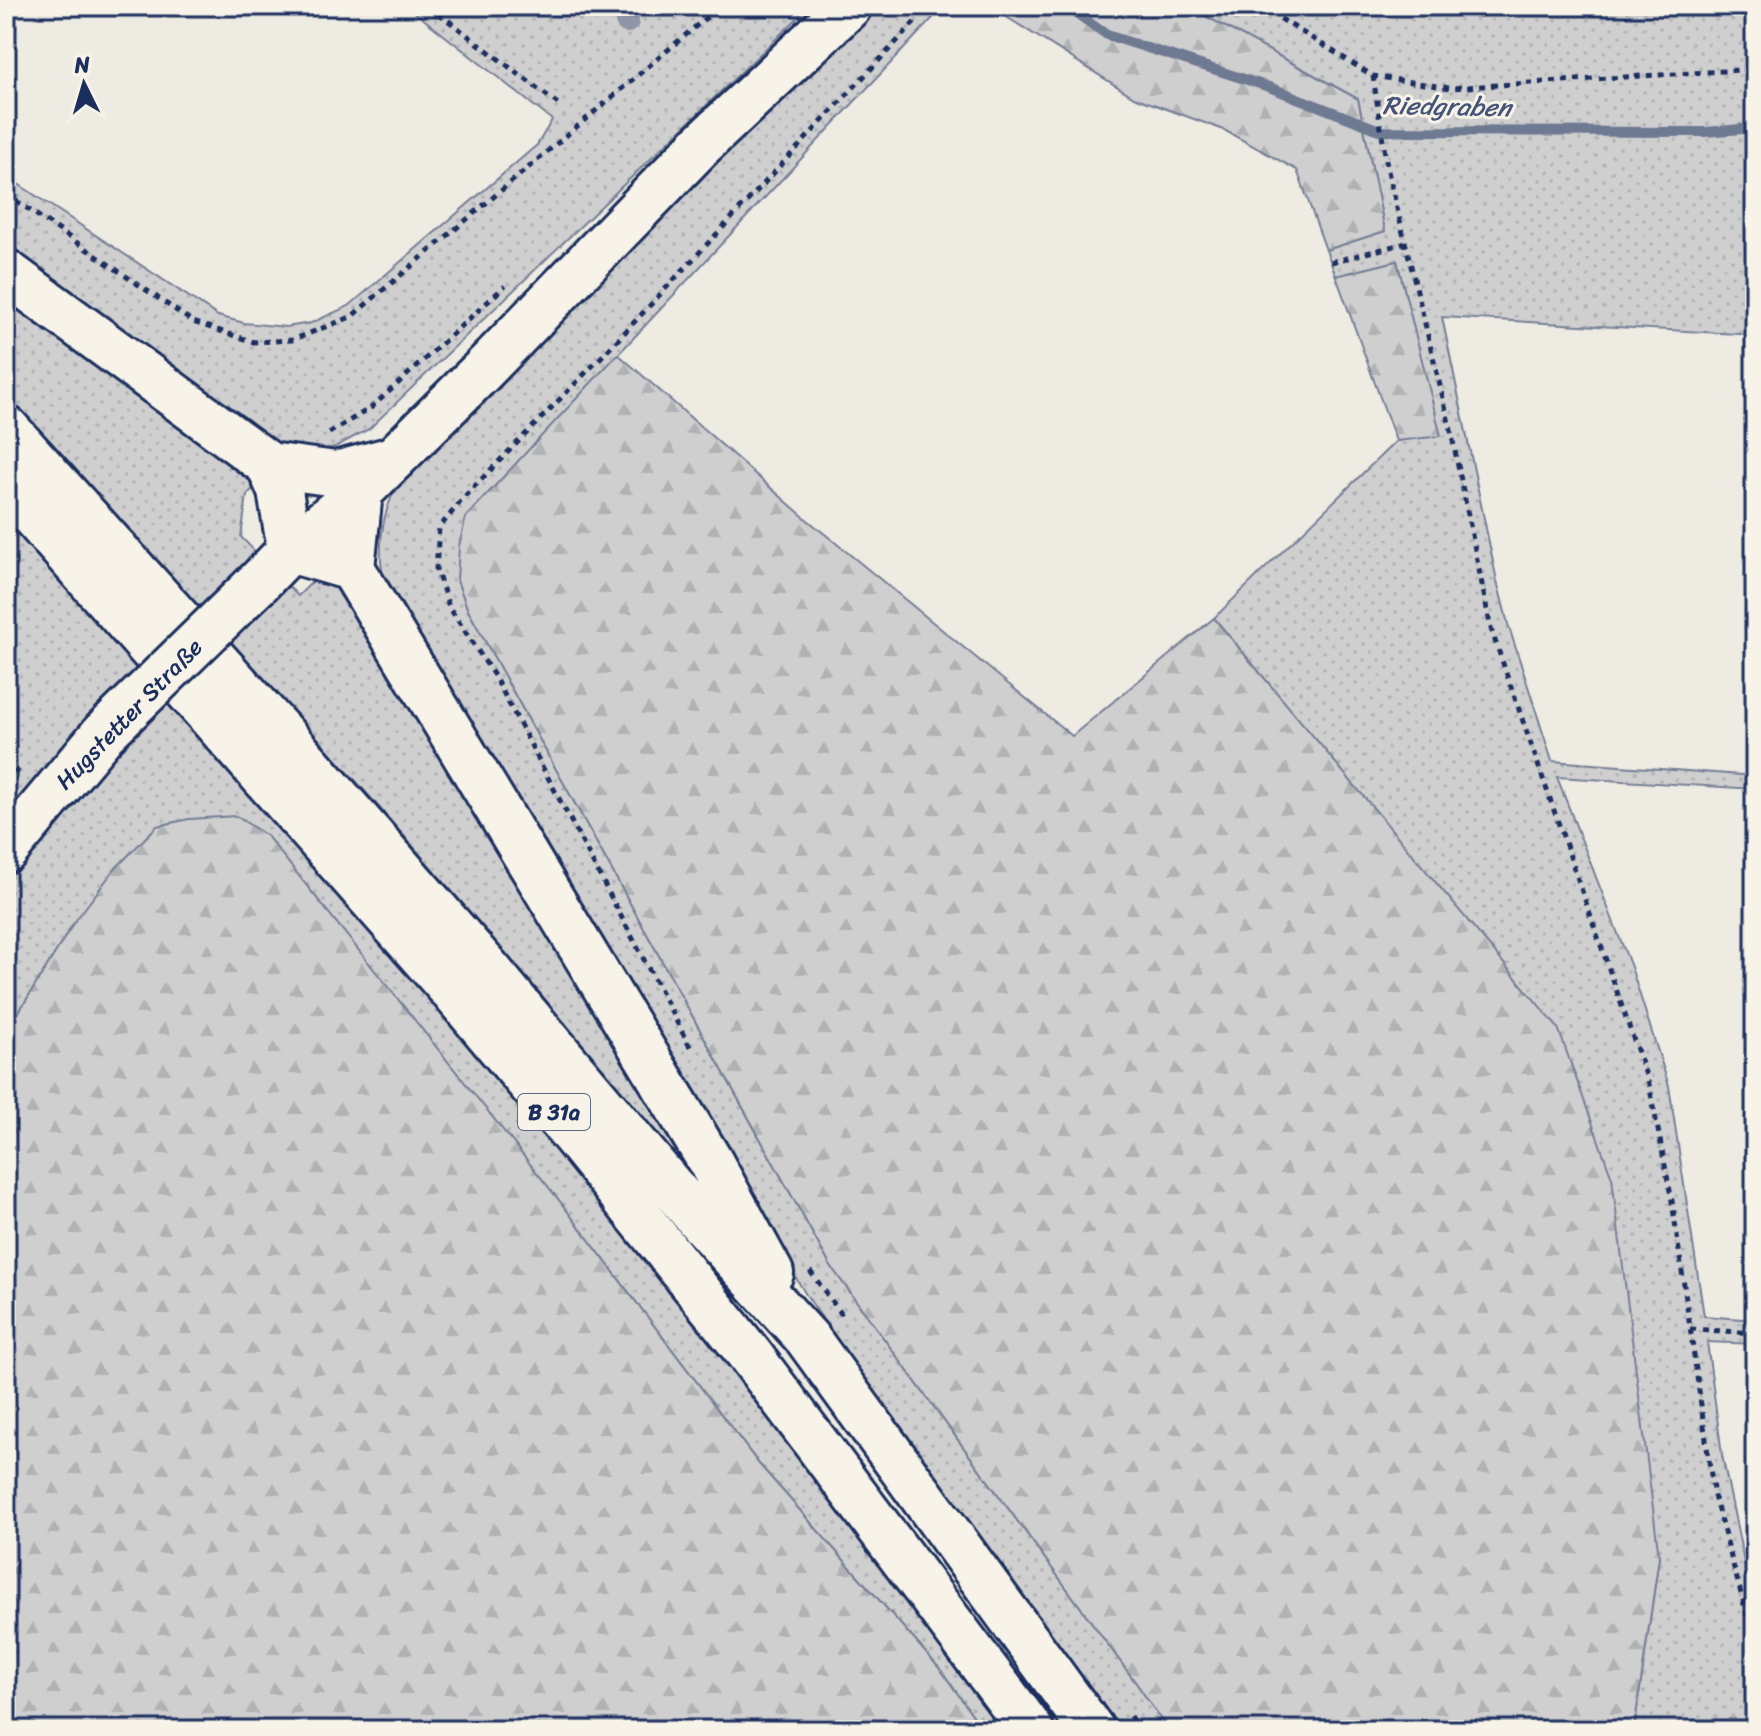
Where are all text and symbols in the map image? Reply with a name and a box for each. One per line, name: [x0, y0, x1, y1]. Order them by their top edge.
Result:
north arrow: [44, 44, 124, 124]
text: N: [72, 44, 92, 85]
water label: Riedgraben: [1382, 82, 1515, 130]
street label: Hugstetter Straße: [45, 628, 213, 800]
road number: B 31a: [518, 1094, 590, 1130]

